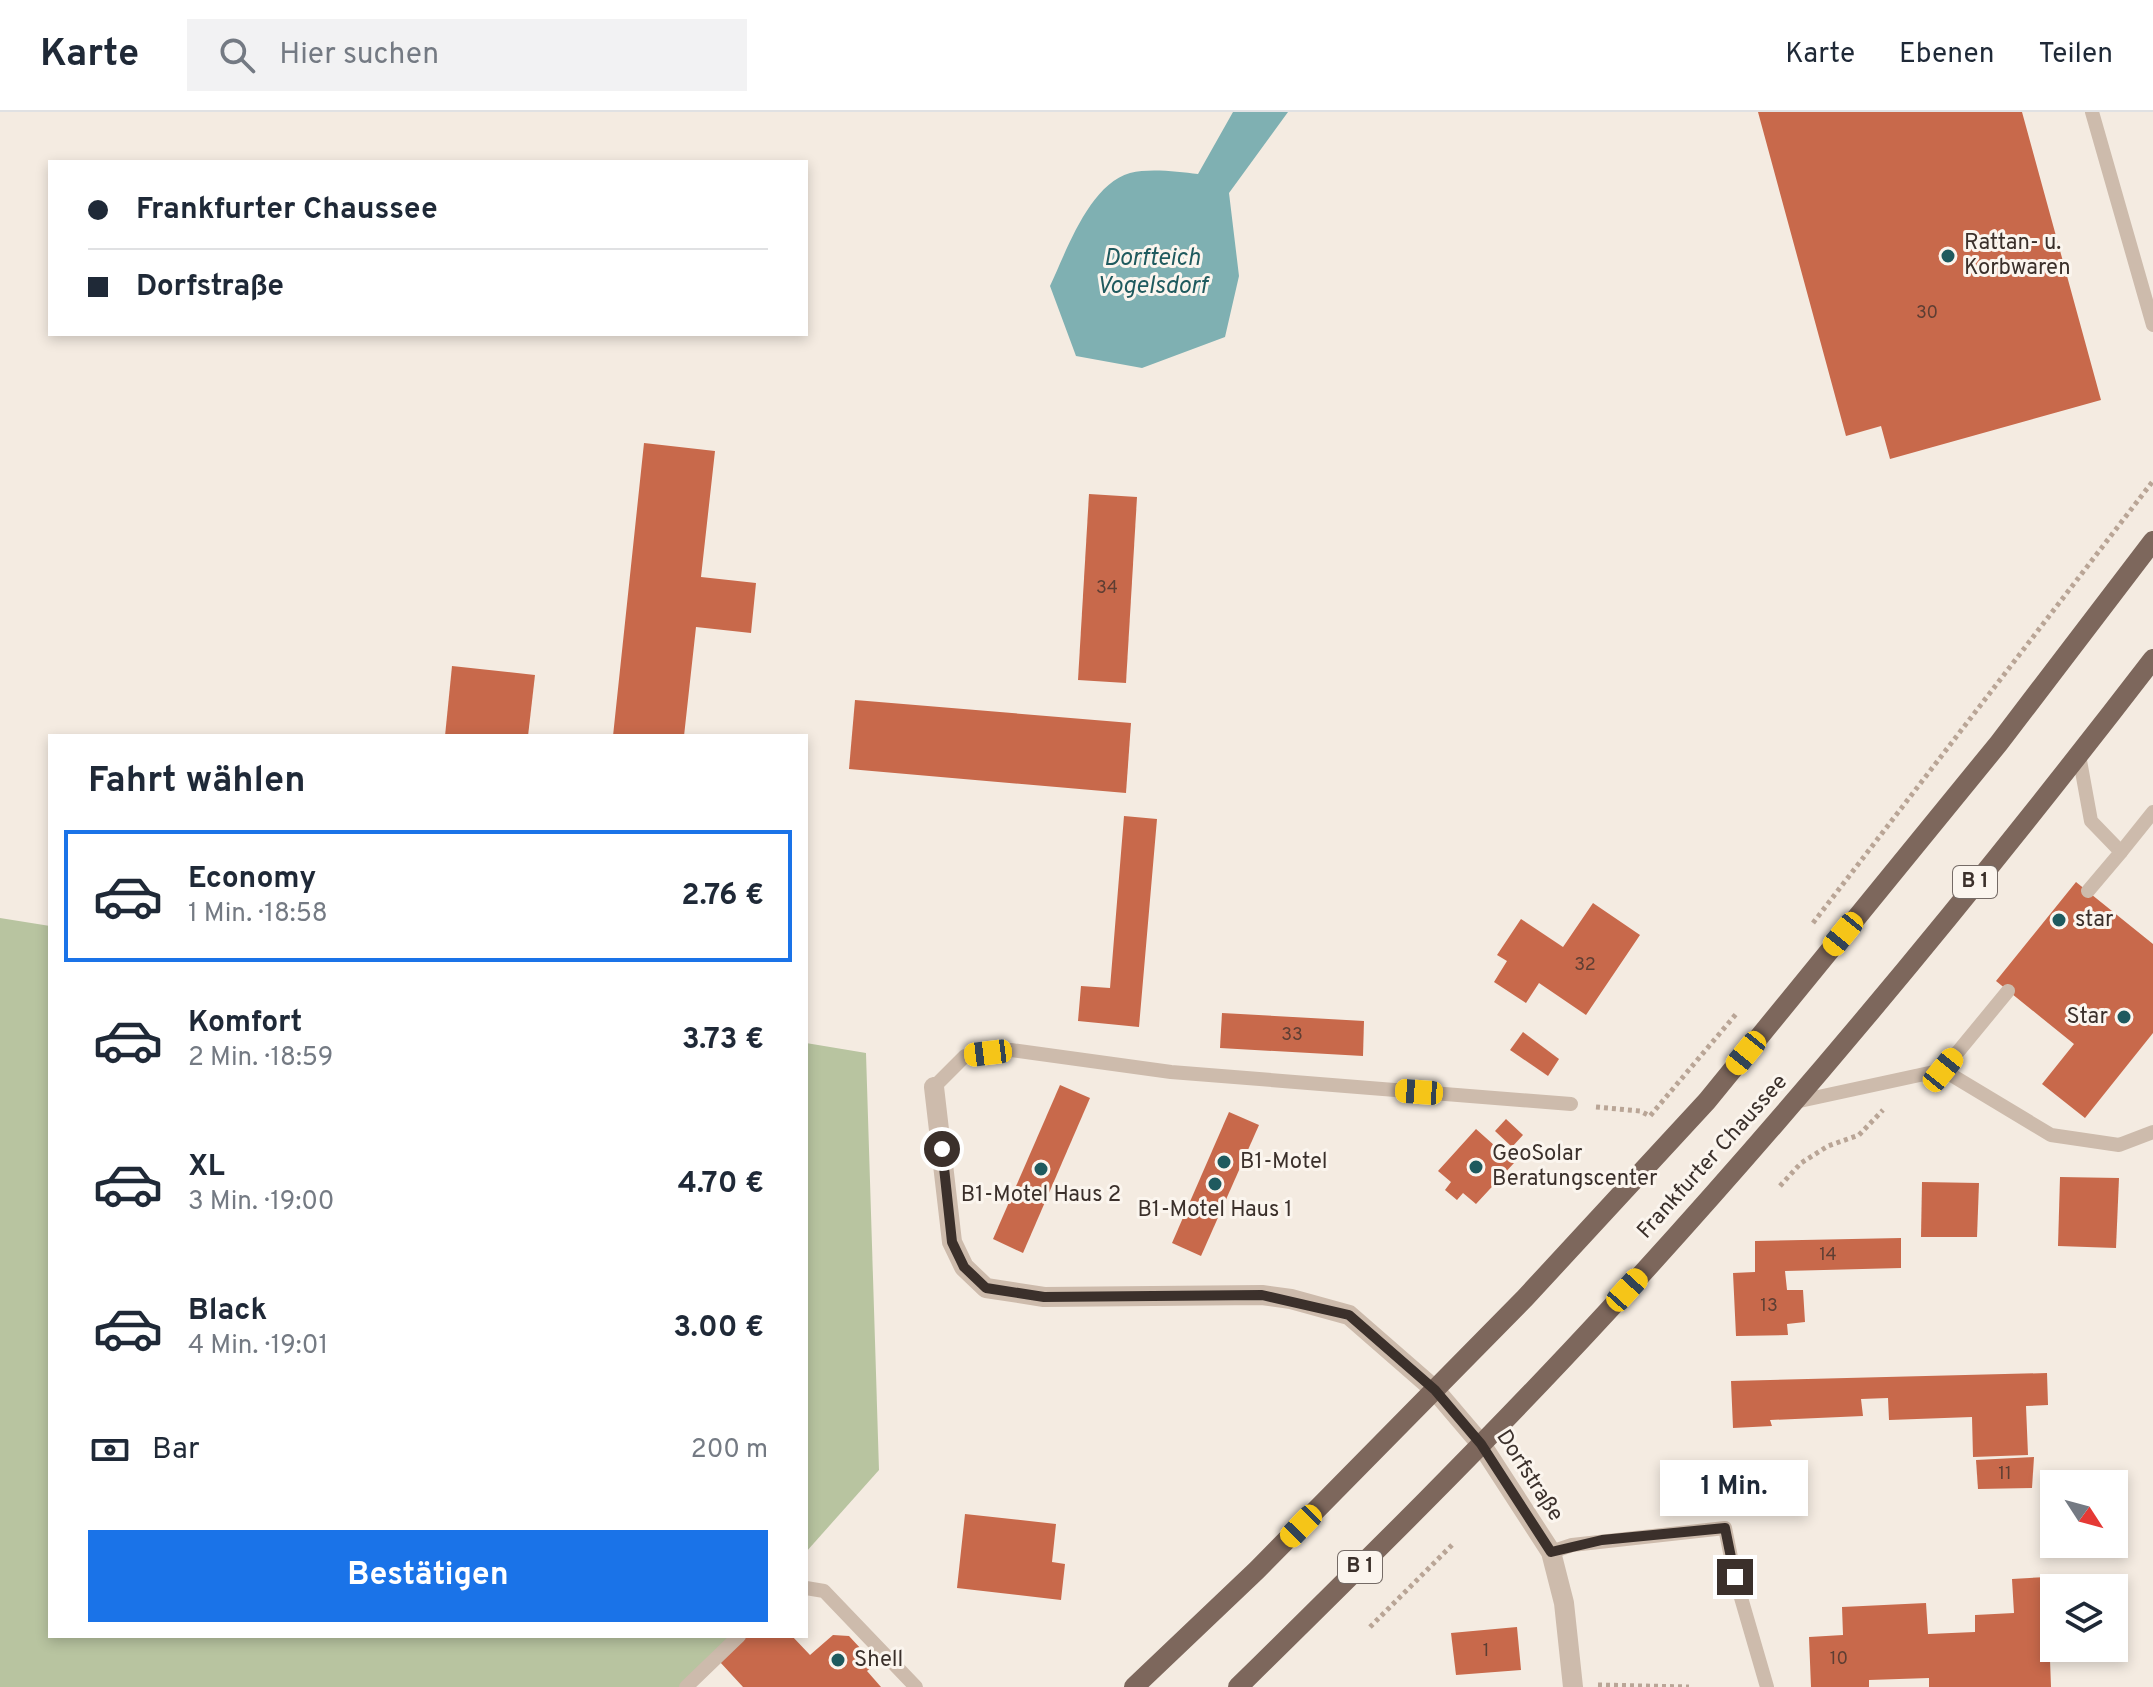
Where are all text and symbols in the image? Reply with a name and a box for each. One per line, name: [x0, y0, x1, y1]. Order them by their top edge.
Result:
search box: [187, 19, 747, 91]
text: Karte: [40, 31, 139, 80]
icon: search: [215, 33, 259, 77]
text: Hier suchen: [279, 37, 439, 74]
text: Karte: [1785, 37, 1855, 73]
text: Ebenen: [1899, 37, 1995, 73]
text: Teilen: [2039, 37, 2113, 73]
text: Frankfurter Chaussee: [136, 192, 438, 229]
place label: Rattan- u. Korbwaren: [1964, 230, 2071, 282]
water label: Dorfteich Vogelsdorf: [1097, 244, 1211, 302]
marker: Rattan- u. Korbwaren: [1939, 247, 1957, 265]
text: Dorfstraße: [136, 269, 284, 306]
house number: 30: [1916, 302, 1938, 325]
house number: 34: [1096, 577, 1118, 600]
text: Fahrt wählen: [88, 759, 306, 805]
icon: car: [92, 860, 164, 932]
text: Economy: [188, 861, 316, 898]
road number: B 1: [1953, 866, 1997, 898]
text: 2.76 €: [681, 878, 764, 915]
text: 1 Min. · 18:58: [188, 898, 328, 931]
place label: star: [2075, 907, 2114, 934]
car: [1819, 908, 1867, 960]
marker: star: [2050, 911, 2068, 929]
house number: 32: [1574, 954, 1596, 977]
icon: car: [92, 1004, 164, 1076]
place label: Star: [2067, 1004, 2108, 1031]
text: Komfort: [188, 1005, 302, 1042]
marker: Star: [2115, 1008, 2133, 1026]
text: 3.73 €: [682, 1022, 764, 1059]
house number: 33: [1281, 1024, 1303, 1047]
car: [1722, 1027, 1770, 1079]
car: [963, 1038, 1013, 1068]
text: 2 Min. · 18:59: [188, 1042, 333, 1075]
car: [1919, 1044, 1967, 1096]
street label: Frankfurter Chaussee: [1632, 1069, 1794, 1245]
car: [1394, 1078, 1444, 1106]
route start: [924, 1131, 960, 1167]
place label: GeoSolar Beratungscenter: [1492, 1141, 1658, 1193]
icon: car: [92, 1148, 164, 1220]
text: XL: [188, 1149, 225, 1186]
place label: B1-Motel: [1240, 1149, 1328, 1176]
marker: B1-Motel: [1215, 1153, 1233, 1171]
marker: GeoSolar Beratungscenter: [1467, 1158, 1485, 1176]
marker: B1-Motel Haus 2: [1032, 1160, 1050, 1178]
text: 4.70 €: [678, 1166, 764, 1203]
marker: B1-Motel Haus 1: [1206, 1175, 1224, 1193]
place label: B1-Motel Haus 2: [961, 1182, 1121, 1209]
text: 3 Min. · 19:00: [188, 1186, 334, 1219]
place label: B1-Motel Haus 1: [1137, 1197, 1293, 1224]
house number: 14: [1819, 1244, 1837, 1267]
car: [1602, 1264, 1652, 1316]
icon: car: [92, 1292, 164, 1364]
text: Black: [188, 1293, 267, 1330]
house number: 13: [1760, 1295, 1778, 1318]
text: 3.00 €: [673, 1310, 764, 1347]
text: 4 Min. · 19:01: [188, 1330, 328, 1363]
street label: Dorfstraße: [1489, 1425, 1569, 1527]
icon: cash: [88, 1428, 132, 1472]
text: Bar: [152, 1432, 200, 1469]
text: 200 m: [691, 1434, 768, 1467]
callout: 1 Min.: [1661, 1461, 1809, 1517]
house number: 11: [1998, 1463, 2012, 1486]
north arrow: [2040, 1470, 2128, 1558]
map controls: [2040, 1470, 2128, 1662]
text: 1 Min.: [1700, 1471, 1768, 1504]
car: [1276, 1500, 1326, 1552]
button: Bestätigen: [88, 1530, 768, 1622]
road number: B 1: [1338, 1551, 1382, 1583]
route end: [1717, 1559, 1753, 1595]
button: layers: [2040, 1574, 2128, 1662]
house number: 1: [1483, 1640, 1489, 1663]
place label: Shell: [854, 1647, 903, 1674]
house number: 10: [1830, 1648, 1848, 1671]
marker: Shell: [829, 1651, 847, 1669]

